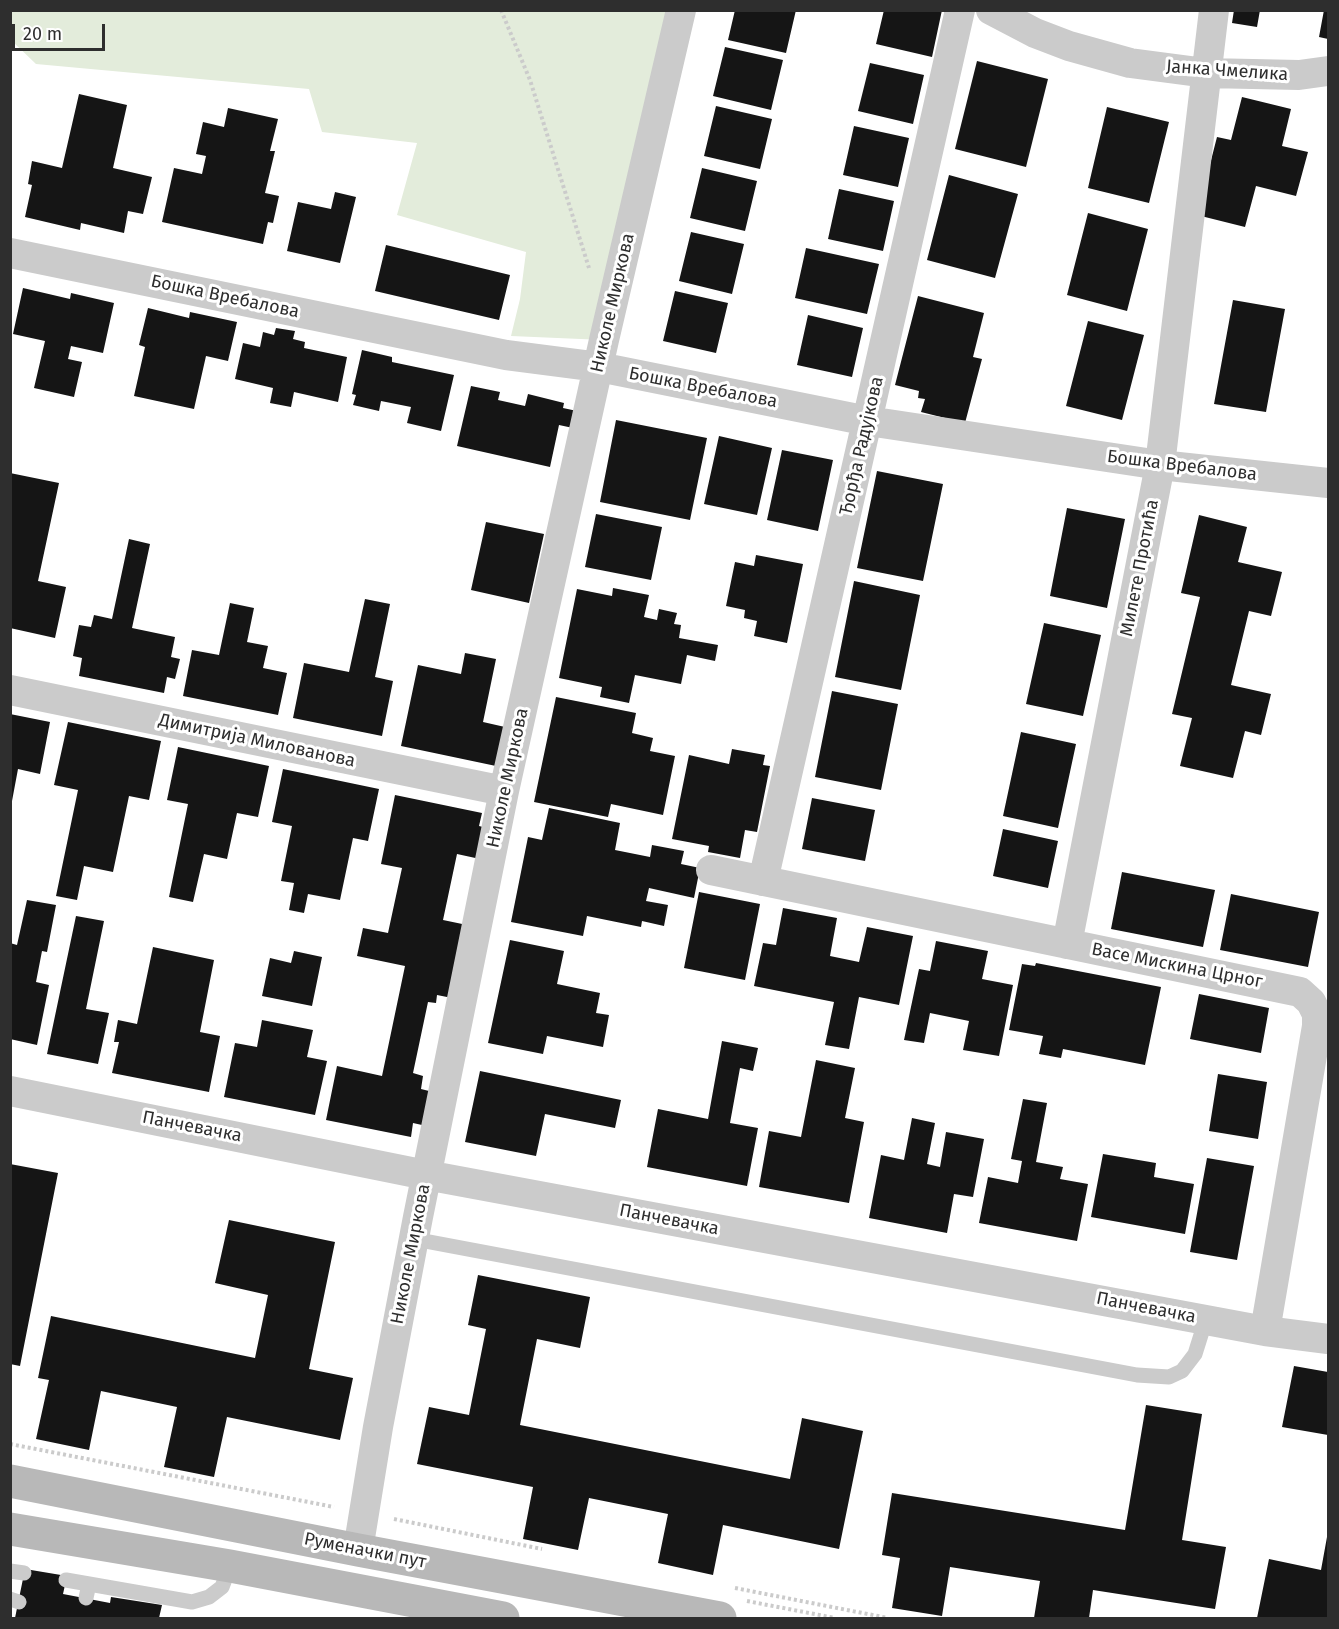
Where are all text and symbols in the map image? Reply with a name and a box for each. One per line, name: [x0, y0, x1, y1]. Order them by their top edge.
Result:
scale bar: [15, 12, 108, 50]
text: 20 m: [23, 23, 62, 45]
street label: Јанка Чмелика: [1165, 56, 1289, 86]
street label: Николе Миркова: [586, 231, 640, 375]
street label: Бошка Вребалова: [149, 271, 301, 323]
street label: Бошка Вребалова: [627, 363, 779, 413]
street label: Ђорђа Радујкова: [836, 374, 888, 518]
street label: Бошка Вребалова: [1106, 446, 1258, 486]
street label: Милете Протића: [1116, 498, 1164, 638]
street label: Николе Миркова: [483, 706, 533, 850]
street label: Димитрија Милованова: [157, 710, 357, 772]
street label: Васе Мискина Црног: [1090, 939, 1264, 993]
street label: Панчевачка: [140, 1107, 244, 1147]
street label: Николе Миркова: [387, 1182, 435, 1326]
street label: Панчевачка: [617, 1200, 721, 1240]
street label: Панчевачка: [1094, 1288, 1198, 1328]
street label: Руменачки пут: [302, 1529, 428, 1573]

